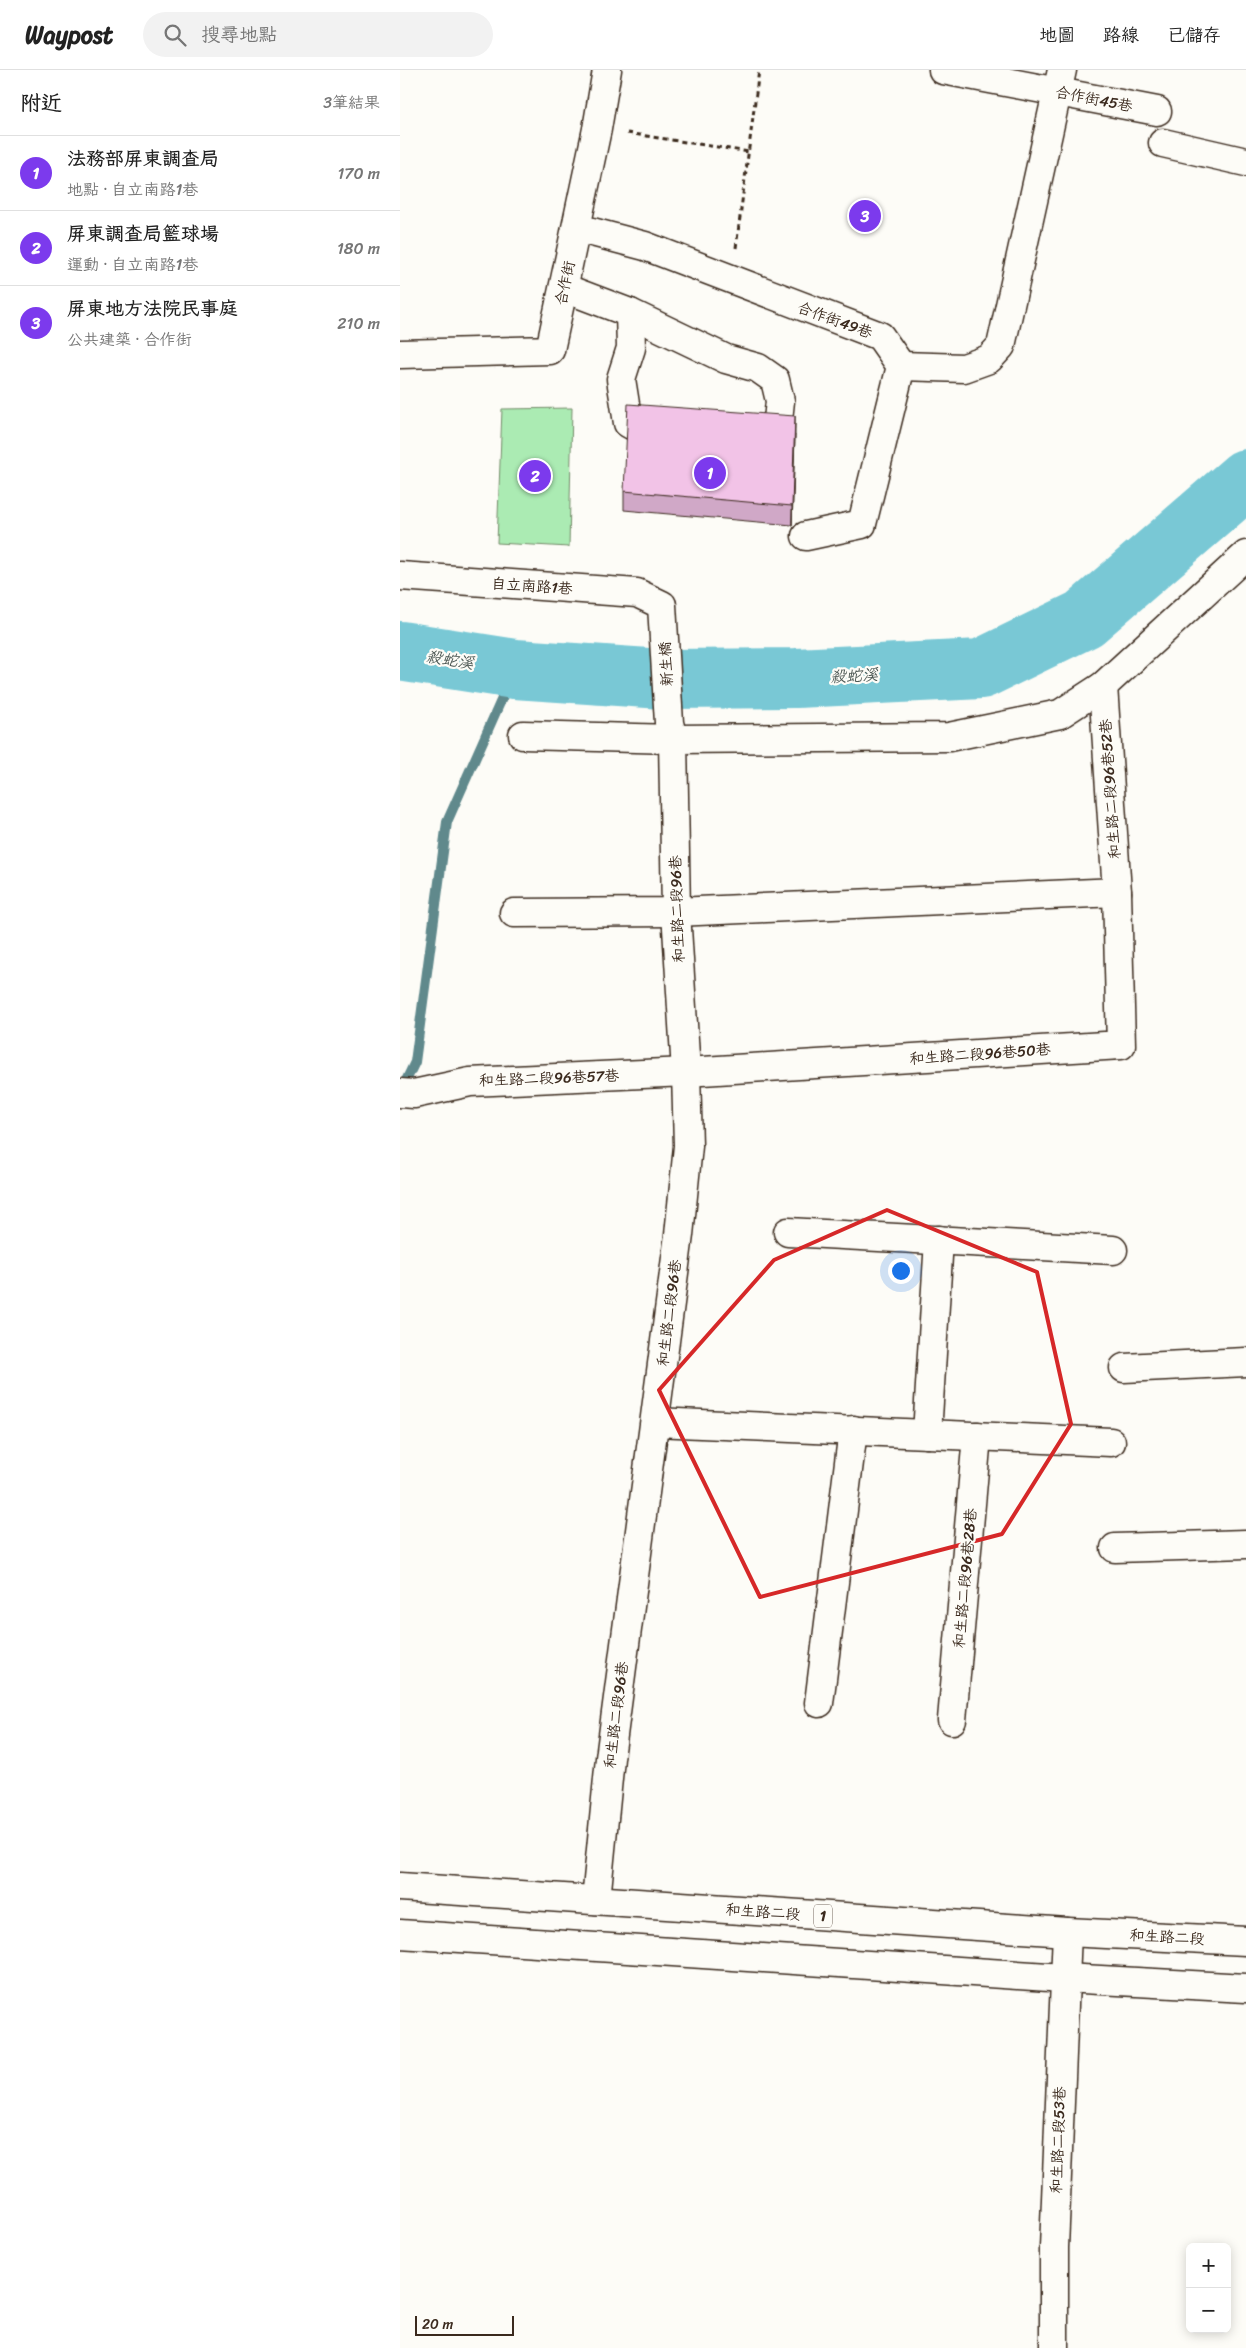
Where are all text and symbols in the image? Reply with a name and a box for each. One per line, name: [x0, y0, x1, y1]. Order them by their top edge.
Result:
search box: [143, 12, 493, 57]
text: Waypost: [25, 14, 113, 56]
text: 搜尋地點: [201, 18, 277, 51]
text: 地圖: [1039, 19, 1075, 51]
text: 路線: [1103, 19, 1139, 51]
text: 已儲存: [1167, 19, 1221, 51]
icon: search: [161, 21, 189, 49]
street label: 合作街45巷: [1053, 79, 1135, 119]
text: 附近: [20, 84, 62, 122]
text: 3筆結果: [323, 88, 380, 117]
text: 法務部屏東調查局: [67, 142, 219, 175]
text: 1: [33, 159, 39, 188]
text: 170 m: [337, 159, 380, 188]
text: 地點 · 自立南路1巷: [67, 175, 198, 204]
pin: 3: [849, 197, 881, 235]
text: 屏東調查局籃球場: [67, 217, 219, 250]
text: 2: [31, 234, 41, 263]
text: 180 m: [337, 234, 380, 263]
text: 運動 · 自立南路1巷: [67, 250, 198, 279]
street label: 合作街: [548, 258, 582, 308]
text: 屏東地方法院民事庭: [67, 292, 238, 325]
street label: 合作街49巷: [794, 294, 876, 346]
text: 3: [32, 309, 40, 338]
text: 210 m: [337, 309, 380, 338]
text: 公共建築 · 合作街: [67, 325, 192, 354]
pin: 1: [694, 454, 726, 492]
pin: 2: [519, 457, 551, 495]
street label: 自立南路1巷: [490, 570, 574, 602]
water label: 殺蛇溪: [424, 641, 477, 678]
street label: 新生橋: [652, 641, 680, 687]
water label: 殺蛇溪: [829, 660, 880, 691]
street label: 和生路二段96巷52巷: [1092, 718, 1128, 860]
street label: 和生路二段96巷: [662, 855, 692, 963]
street label: 和生路二段96巷50巷: [909, 1036, 1051, 1072]
street label: 和生路二段96巷57巷: [478, 1063, 620, 1093]
street label: 和生路二段96巷: [650, 1258, 688, 1368]
your location: [888, 1258, 914, 1284]
street label: 和生路二段96巷28巷: [946, 1507, 984, 1649]
street label: 和生路二段96巷: [597, 1660, 635, 1770]
street label: 和生路二段: [725, 1896, 801, 1928]
road number: 1: [814, 1904, 832, 1928]
street label: 和生路二段: [1129, 1922, 1205, 1952]
street label: 和生路二段53巷: [1043, 2086, 1073, 2194]
map controls: [1186, 2243, 1231, 2333]
button: +: [1186, 2243, 1231, 2288]
button: −: [1186, 2288, 1231, 2333]
text: 20 m: [422, 2312, 453, 2337]
scale bar: [415, 2313, 514, 2336]

